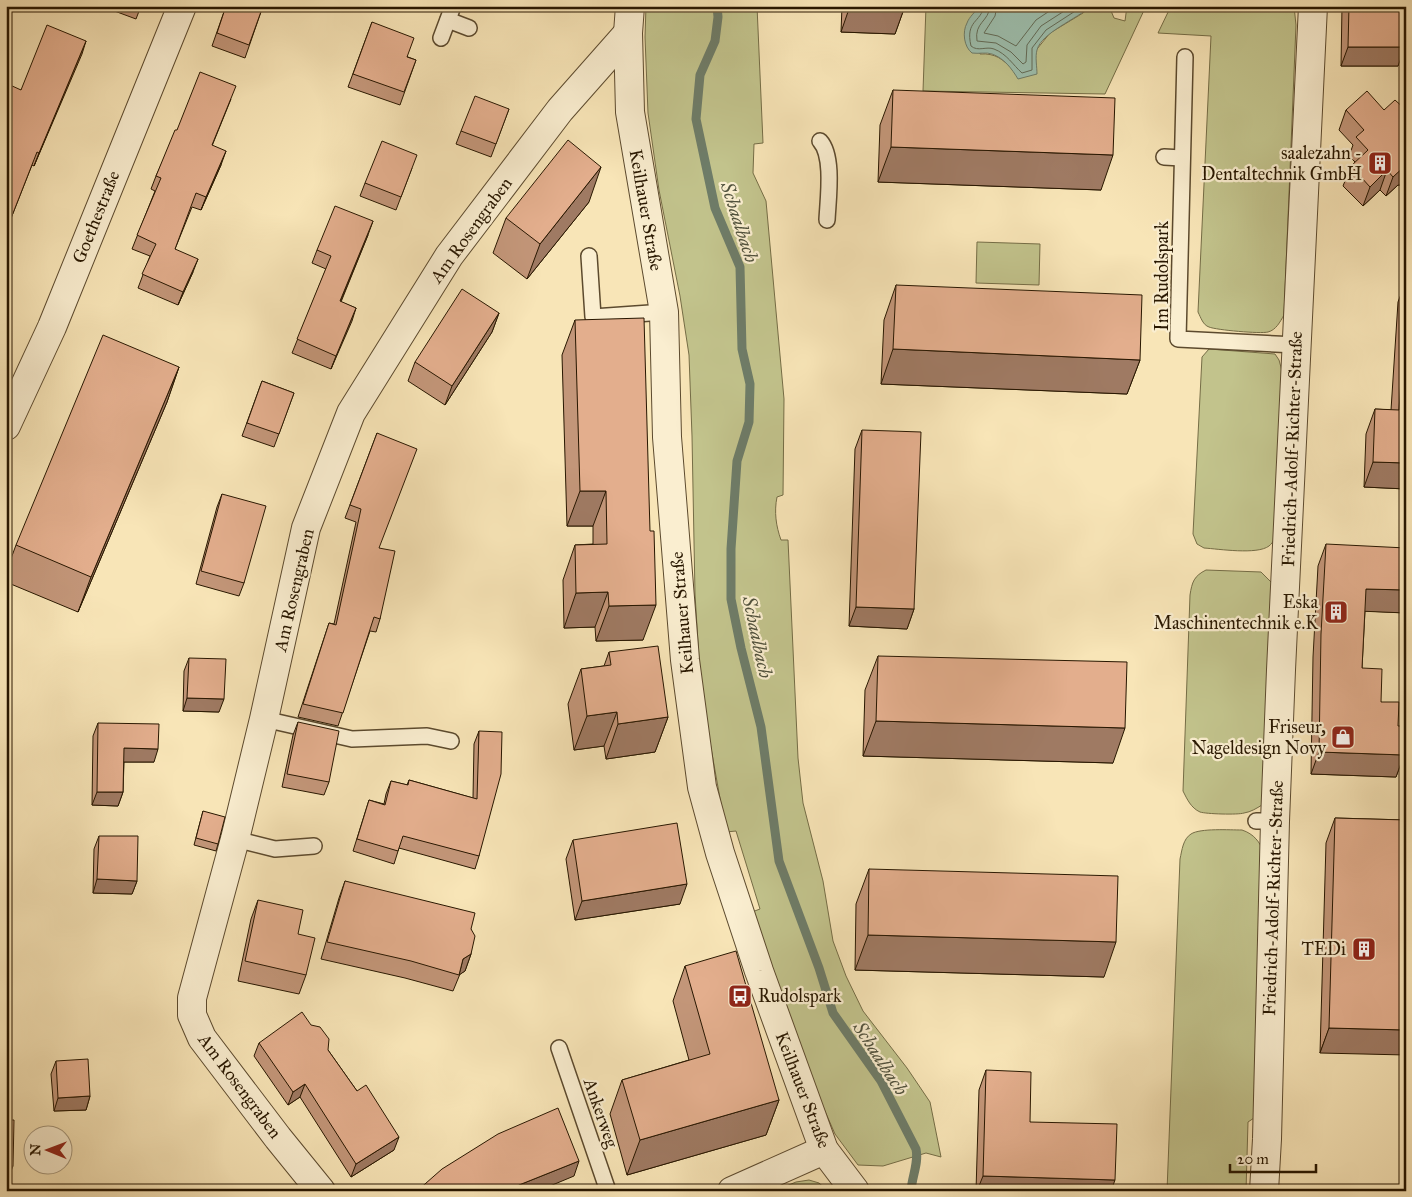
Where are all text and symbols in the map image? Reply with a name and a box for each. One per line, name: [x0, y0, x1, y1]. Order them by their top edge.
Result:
place label: saalezahn - Dentaltechnik GmbH: [1201, 142, 1362, 185]
street label: Keilhauer Straße: [624, 147, 668, 273]
building icon: saalezahn - Dentaltechnik GmbH: [1367, 150, 1393, 176]
street label: Goethestraße: [67, 168, 125, 266]
street label: Am Rosengraben: [425, 173, 518, 289]
water label: Schaalbach: [715, 178, 763, 265]
street label: Im Rudolspark: [1151, 220, 1173, 331]
street label: Friedrich-Adolf-Richter-Straße: [1277, 331, 1307, 567]
street label: Am Rosengraben: [269, 526, 320, 655]
street label: Keilhauer Straße: [666, 551, 698, 675]
place label: Eska Maschinentechnik e.K: [1153, 591, 1319, 634]
water label: Schaalbach: [737, 593, 777, 680]
building icon: Eska Maschinentechnik e.K: [1323, 599, 1349, 625]
place label: Friseur, Nageldesign Novy: [1192, 716, 1327, 760]
shop icon: Friseur, Nageldesign Novy: [1330, 724, 1356, 750]
street label: Friedrich-Adolf-Richter-Straße: [1258, 780, 1288, 1016]
building icon: TEDi: [1351, 936, 1377, 962]
place label: TEDi: [1302, 938, 1346, 960]
bus stop icon: Rudolspark: [727, 983, 753, 1009]
place label: Rudolspark: [758, 985, 842, 1007]
water label: Schaalbach: [848, 1016, 913, 1099]
street label: Am Rosengraben: [192, 1029, 287, 1143]
street label: Keilhauer Straße: [771, 1029, 835, 1151]
street label: Ankerweg: [578, 1074, 623, 1152]
north arrow: [22, 1124, 72, 1174]
scale bar: [1230, 1142, 1316, 1174]
text: N: [27, 1144, 44, 1156]
text: 20 m: [1237, 1150, 1269, 1168]

